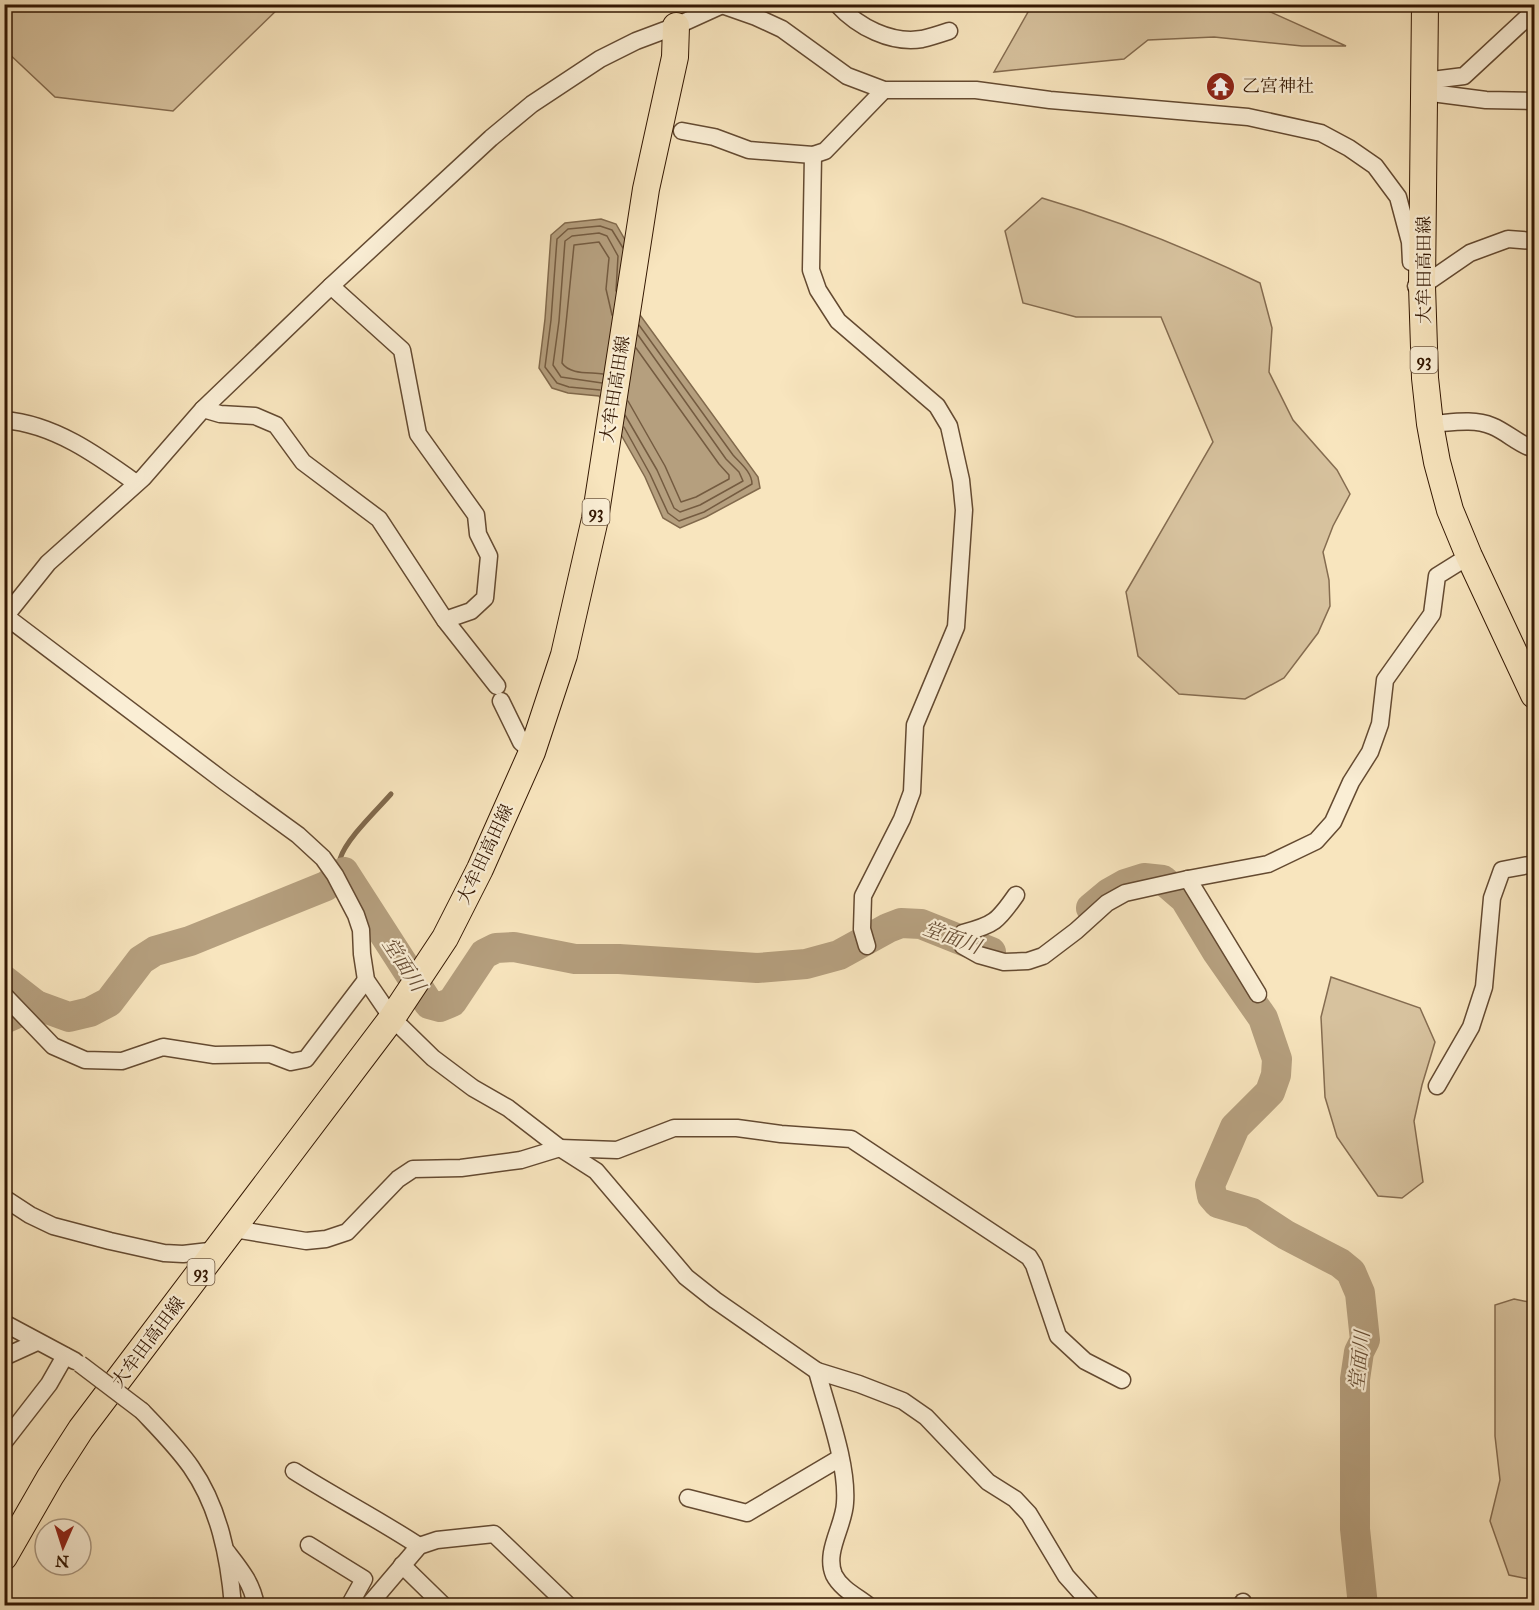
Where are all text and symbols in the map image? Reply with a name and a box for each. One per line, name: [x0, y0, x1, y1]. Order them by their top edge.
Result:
temple icon: 乙宮神社: [1205, 70, 1237, 102]
place label: 乙宮神社: [1242, 75, 1314, 97]
street label: 大牟田高田線: [1413, 216, 1435, 324]
street label: 大牟田高田線: [596, 334, 634, 444]
road number: 93: [1410, 347, 1438, 373]
road number: 93: [582, 499, 610, 525]
street label: 大牟田高田線: [452, 800, 518, 908]
water label: 堂面川: [920, 915, 986, 959]
water label: 堂面川: [378, 932, 431, 997]
road number: 93: [188, 1259, 214, 1285]
street label: 大牟田高田線: [107, 1292, 189, 1392]
water label: 堂面川: [1344, 1328, 1374, 1392]
north arrow: [33, 1517, 93, 1577]
text: N: [55, 1552, 70, 1571]

